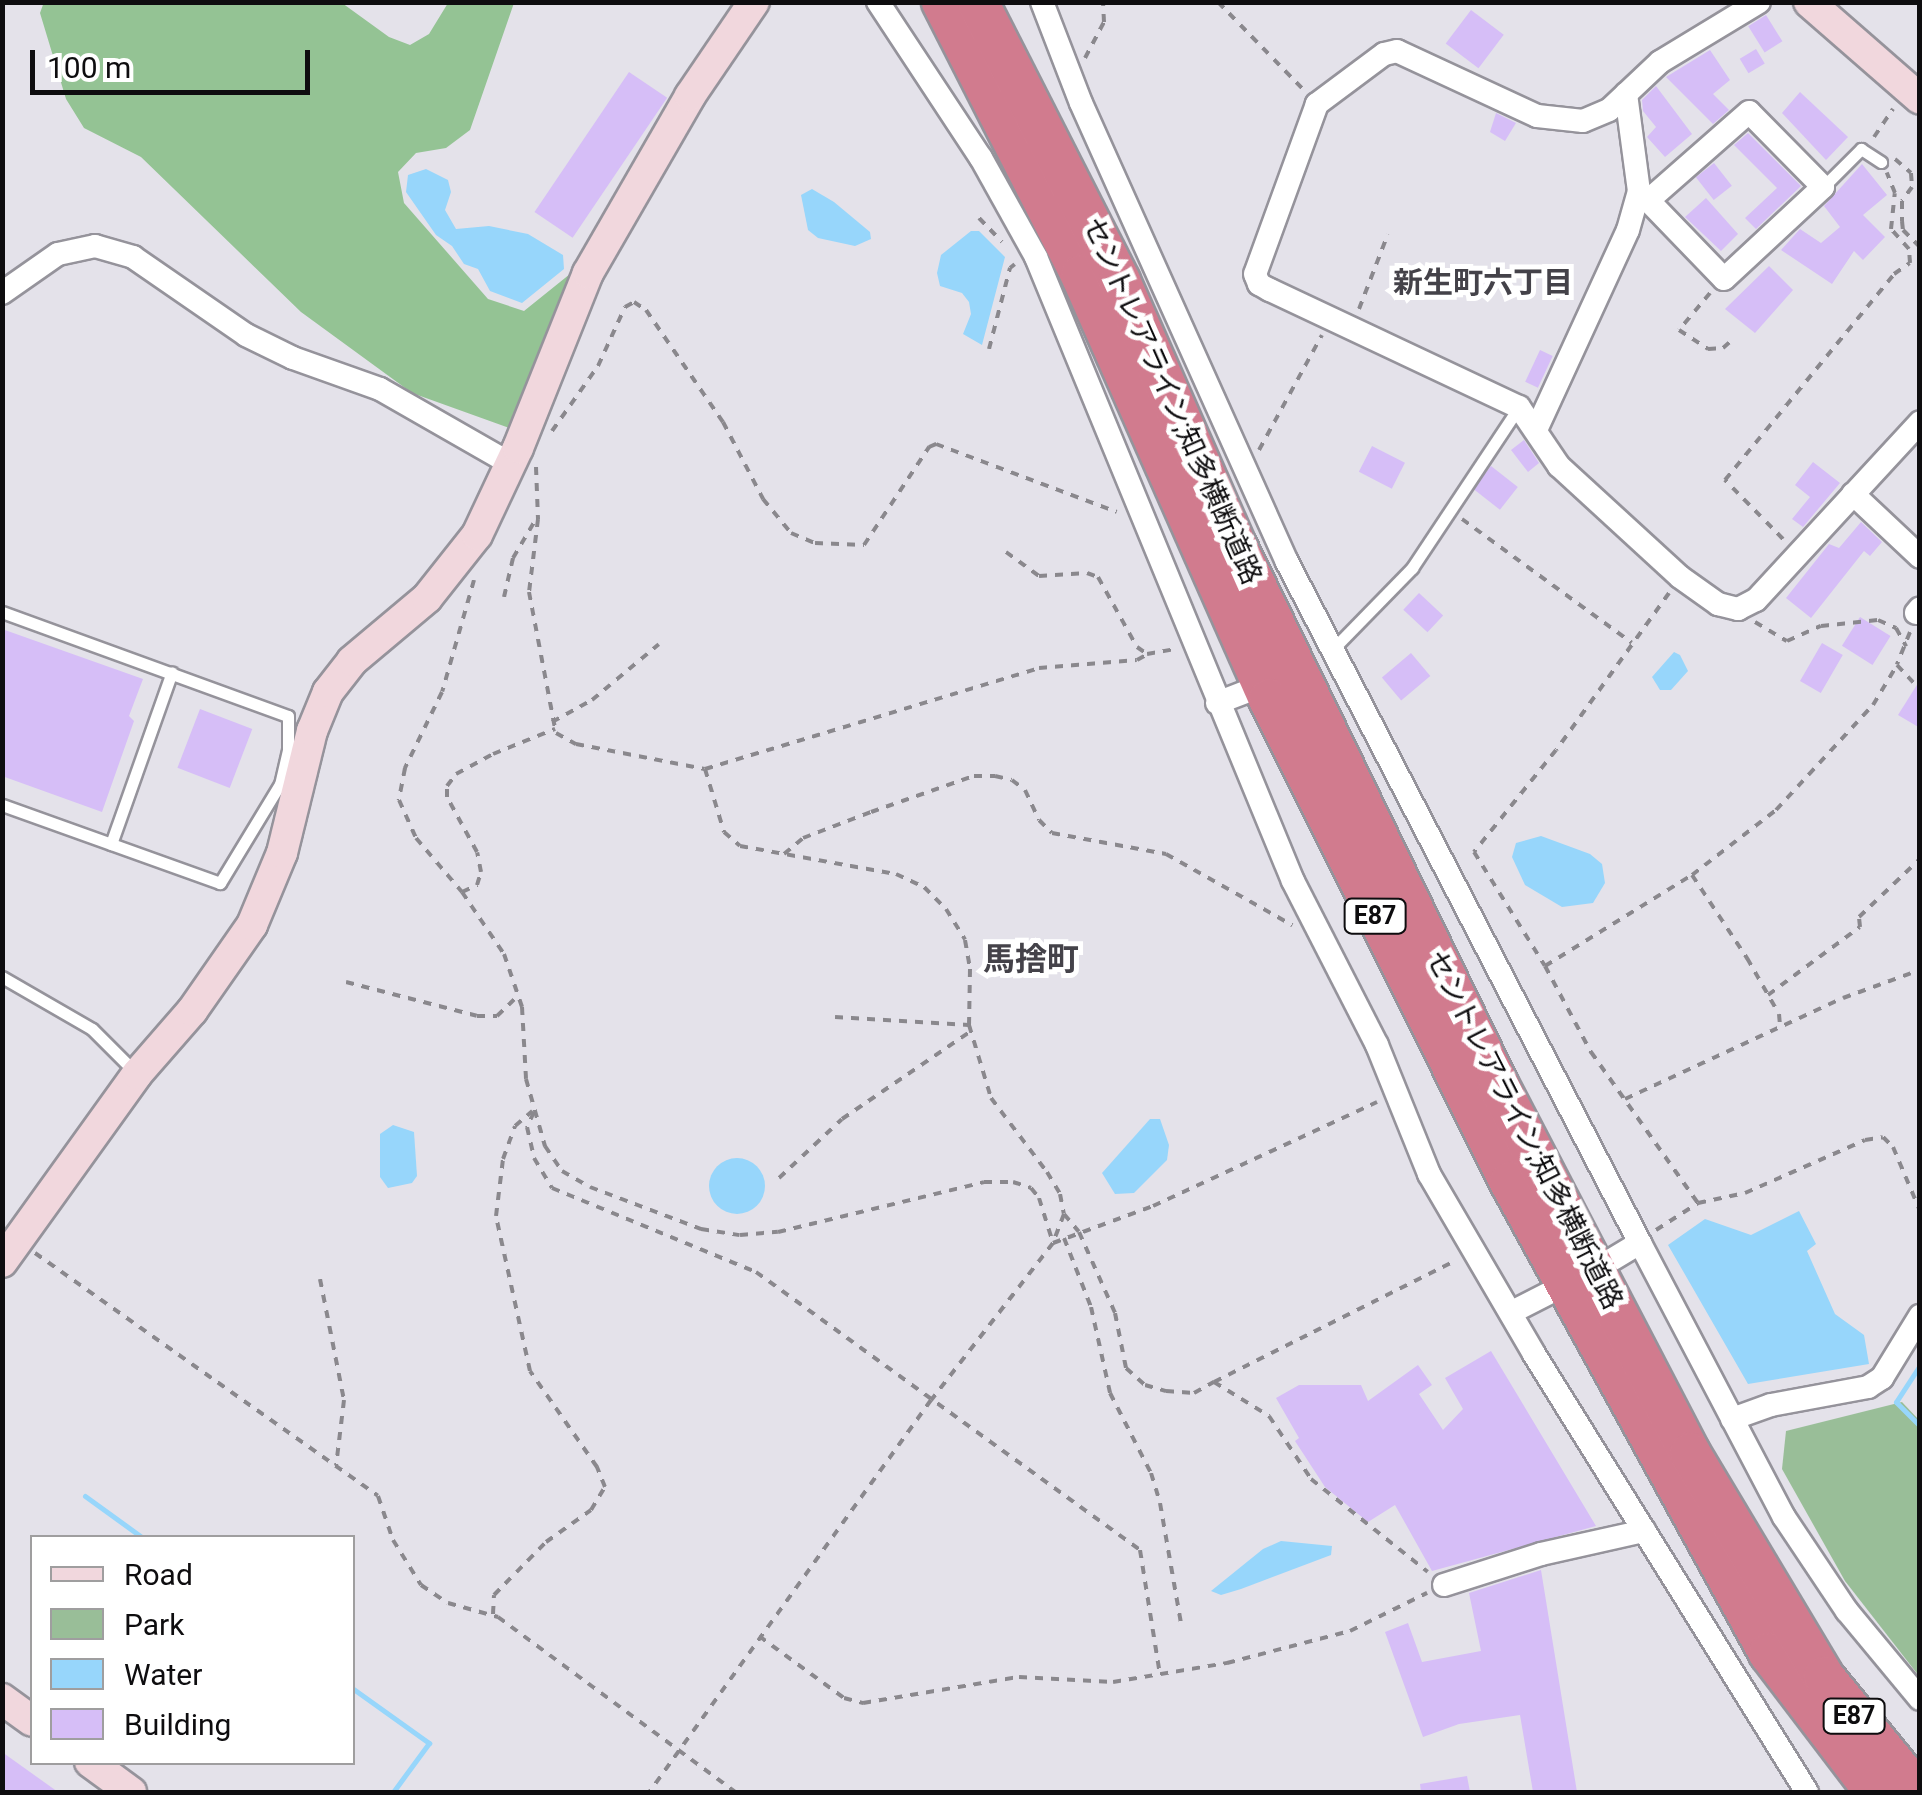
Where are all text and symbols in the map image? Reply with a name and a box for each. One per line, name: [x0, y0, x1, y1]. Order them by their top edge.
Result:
scale bar: [35, 30, 315, 92]
text: 100 m: [47, 50, 131, 85]
street label: セントレアライン;知多横断道路: [1076, 212, 1268, 590]
district label: 新生町六丁目: [1393, 265, 1573, 301]
road number: E87: [1342, 896, 1408, 936]
district label: 馬捨町: [983, 940, 1079, 978]
street label: セントレアライン;知多横断道路: [1419, 945, 1629, 1315]
legend: [30, 1535, 355, 1765]
text: Road: [124, 1557, 193, 1592]
text: Park: [124, 1607, 184, 1642]
text: Water: [124, 1657, 202, 1692]
road number: E87: [1822, 1696, 1886, 1736]
text: Building: [124, 1707, 231, 1742]

